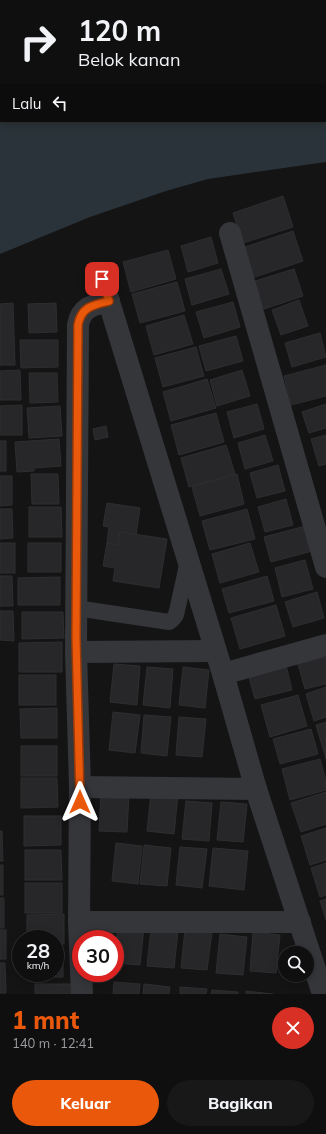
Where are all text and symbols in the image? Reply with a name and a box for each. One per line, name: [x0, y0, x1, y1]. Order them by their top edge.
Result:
text: 120 m: [78, 13, 161, 48]
icon: right: [12, 16, 64, 68]
text: Belok kanan: [78, 48, 180, 71]
icon: left: [49, 92, 71, 114]
text: Lalu: [12, 94, 41, 113]
pin: [85, 262, 119, 296]
icon: arrive: [91, 268, 113, 290]
position arrow: [59, 781, 101, 823]
speed limit sign: 30: [72, 930, 124, 982]
text: 28: [26, 938, 50, 963]
map controls: [278, 946, 314, 982]
button: search: [278, 946, 314, 982]
text: km/h: [27, 959, 49, 972]
text: 1 mnt: [12, 1005, 79, 1035]
button: close: [272, 1007, 314, 1049]
text: 140 m · 12:41: [12, 1035, 94, 1051]
button: Keluar: [12, 1080, 159, 1126]
button: Bagikan: [167, 1080, 314, 1126]

